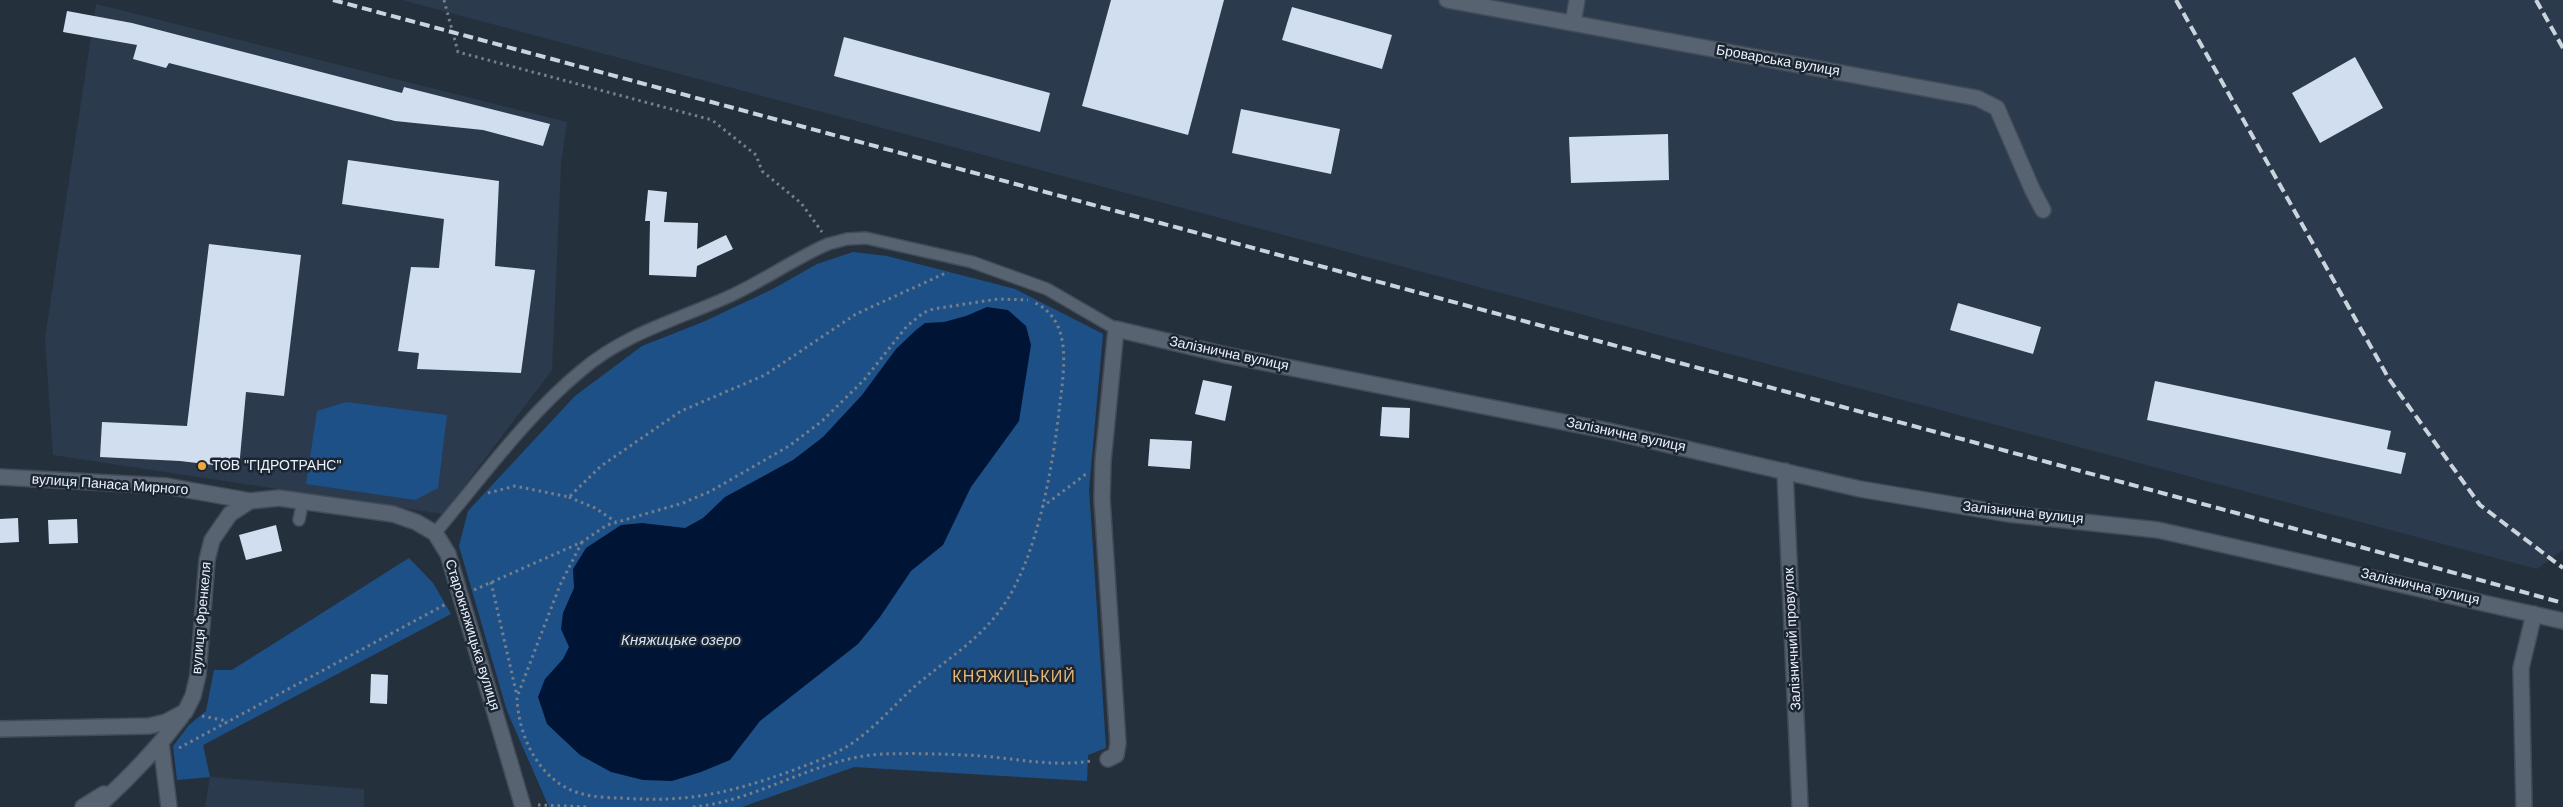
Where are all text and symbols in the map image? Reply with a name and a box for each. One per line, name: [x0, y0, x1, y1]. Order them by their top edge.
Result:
street label: Броварська вулиця: [1715, 42, 1841, 80]
street label: Залізнична вулиця: [1168, 333, 1290, 375]
street label: Залізнична вулиця: [1565, 414, 1687, 456]
place label: ТОВ "ГІДРОТРАНС": [212, 458, 341, 474]
marker: ТОВ "ГІДРОТРАНС": [196, 460, 208, 472]
street label: вулиця Панаса Мирного: [31, 471, 189, 499]
street label: Залізнична вулиця: [1962, 498, 2084, 528]
street label: Старокняжицька вулиця: [441, 557, 503, 713]
street label: вулиця Френкеля: [189, 561, 215, 675]
street label: Залізнична вулиця: [2359, 565, 2481, 609]
street label: Залізничний провулок: [1781, 567, 1805, 711]
water label: Княжицьке озеро: [621, 632, 741, 650]
district label: КНЯЖИЦЬКИЙ: [951, 668, 1077, 688]

